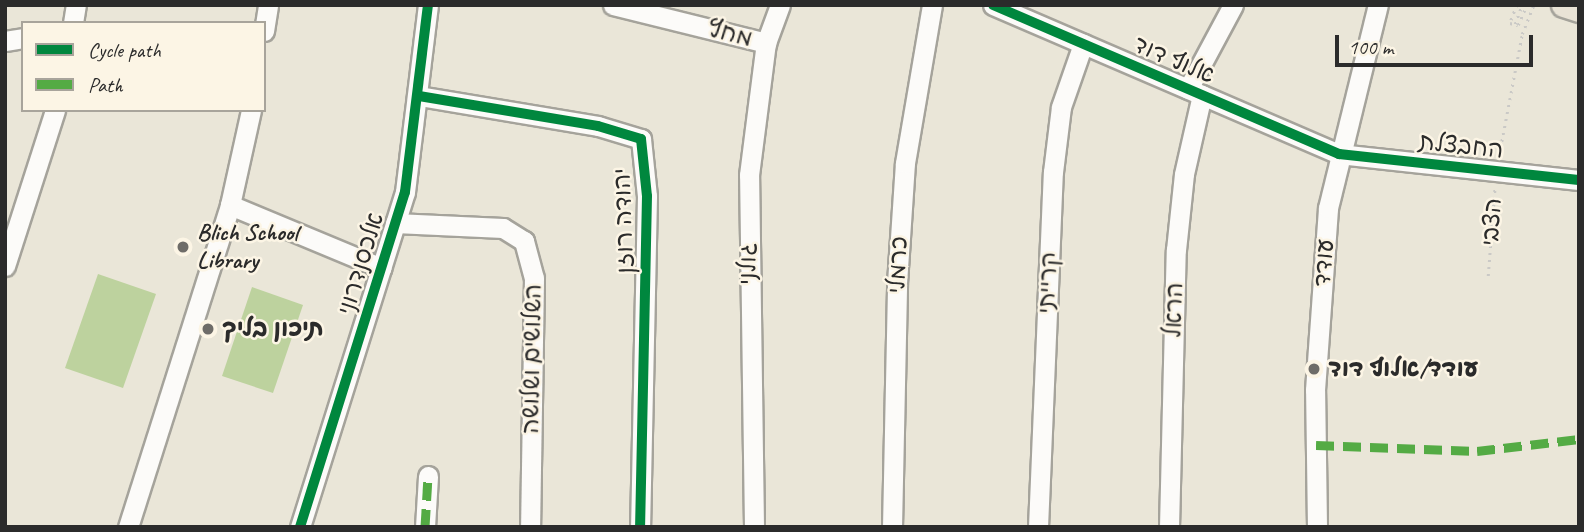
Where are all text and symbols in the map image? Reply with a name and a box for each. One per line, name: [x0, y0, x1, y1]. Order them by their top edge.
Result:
street label: מחץ: [705, 15, 755, 53]
legend: [21, 21, 266, 112]
scale bar: [1339, 21, 1537, 65]
street label: אלוף דוד: [1129, 30, 1219, 90]
text: 100 m: [1348, 34, 1393, 60]
text: Cycle path: [88, 37, 161, 63]
text: Path: [88, 72, 123, 98]
street label: החבצלת: [1417, 127, 1505, 165]
street label: יהודה רוזן: [608, 168, 640, 274]
street label: הצבי: [1476, 197, 1508, 247]
street label: אלכסנדרוני: [332, 209, 390, 319]
place label: Blich School Library: [197, 219, 297, 275]
street label: כרמלי: [882, 236, 914, 294]
street label: עודד: [1308, 238, 1340, 288]
marker: Blich School Library: [175, 239, 191, 255]
street label: גולני: [733, 243, 763, 285]
street label: קרייתי: [1032, 251, 1064, 315]
street label: הראל: [1159, 282, 1189, 338]
street label: השלושים ושלושה: [516, 284, 548, 434]
place label: תיכון בליך: [222, 315, 324, 343]
marker: תיכון בליך: [200, 321, 216, 337]
place label: עודד/אלוף דוד: [1328, 355, 1478, 383]
marker: עודד/אלוף דוד: [1306, 361, 1322, 377]

